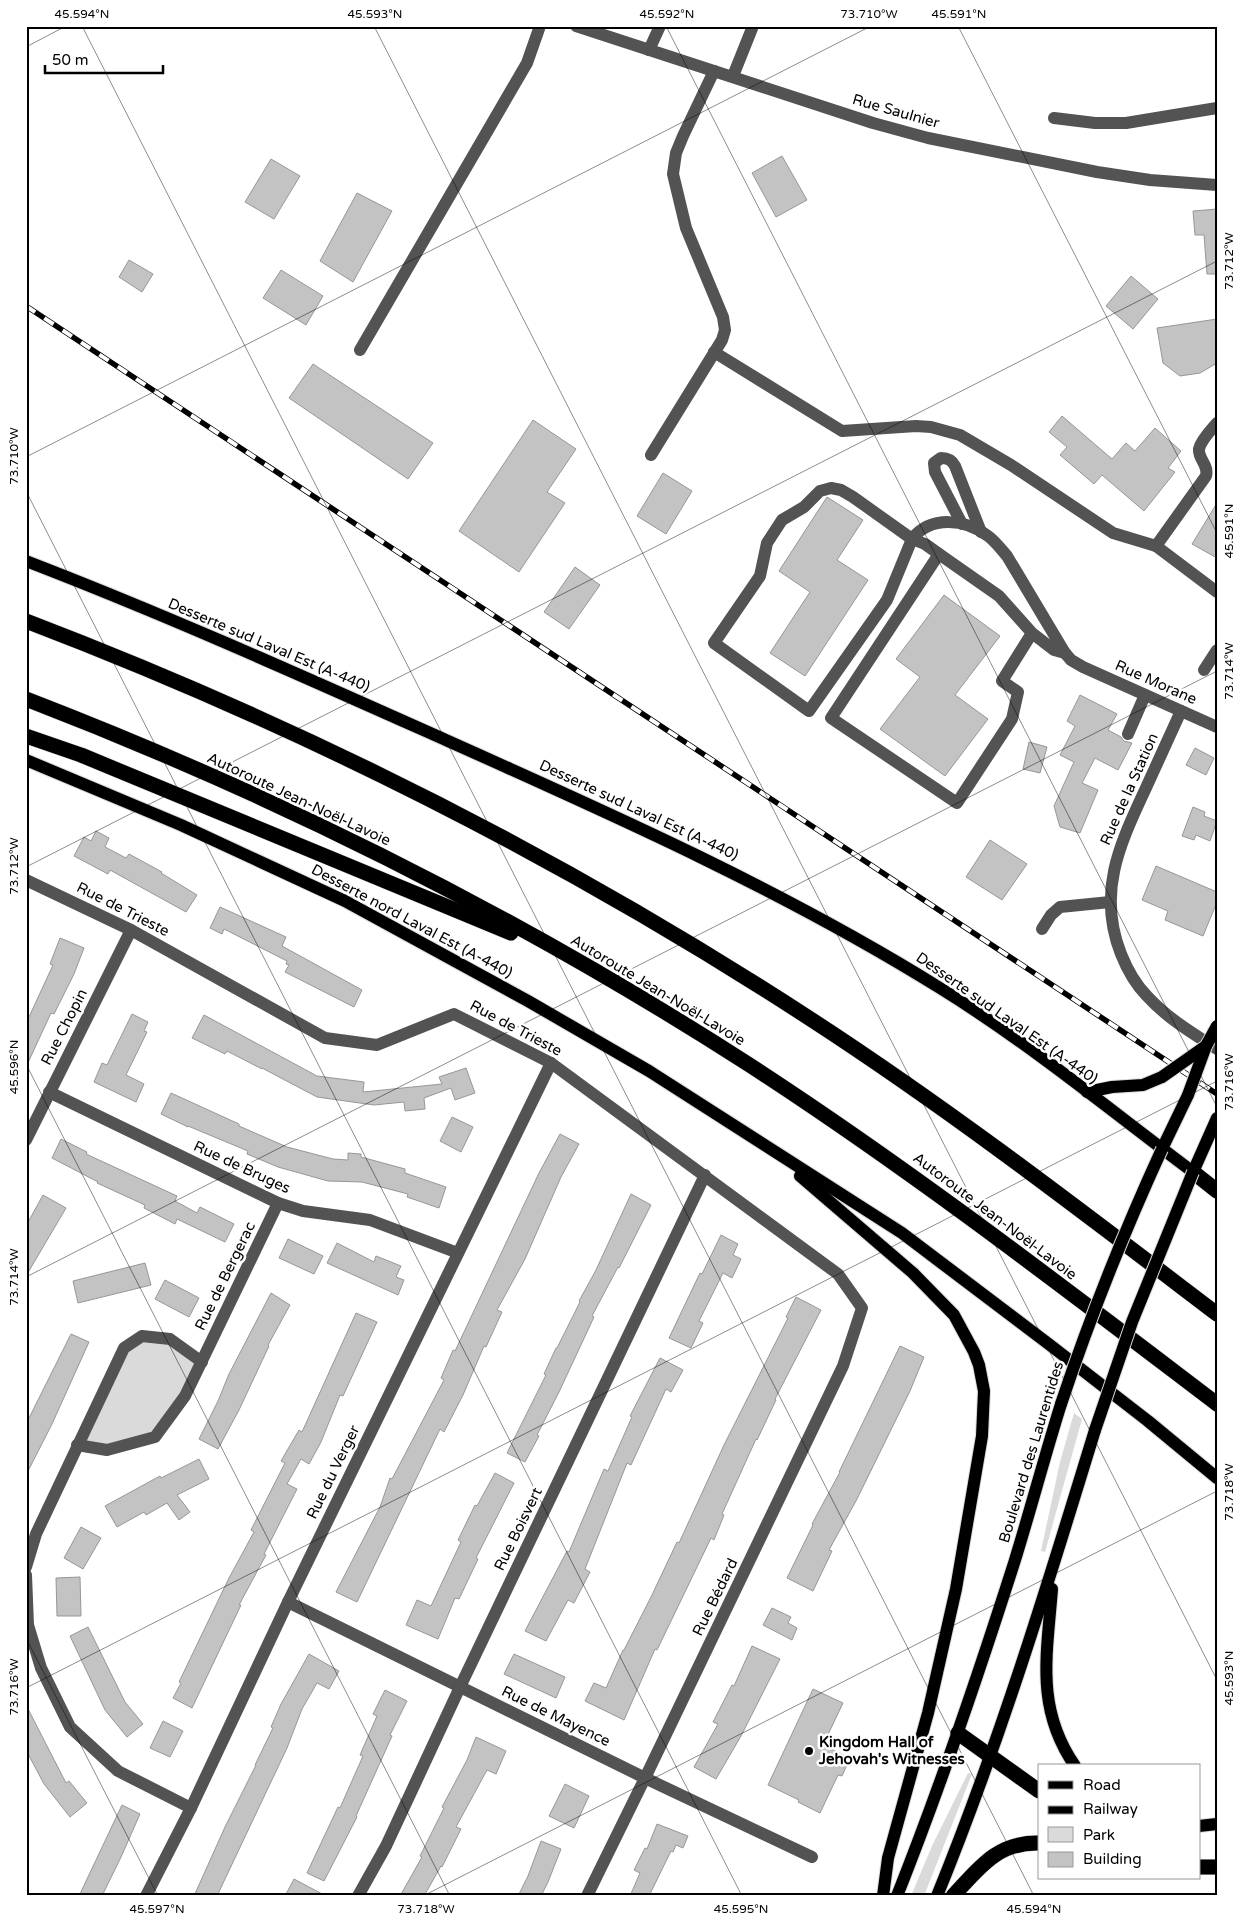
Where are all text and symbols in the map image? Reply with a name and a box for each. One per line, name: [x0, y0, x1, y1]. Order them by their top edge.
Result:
text: 45.594°N: [55, 7, 109, 21]
text: 45.593°N: [348, 7, 402, 21]
text: 45.592°N: [640, 7, 694, 21]
text: 73.710°W: [840, 7, 898, 21]
text: 45.591°N: [932, 7, 986, 21]
scale bar: [45, 42, 162, 74]
text: 50 m: [52, 51, 89, 69]
street label: Rue Saulnier: [850, 90, 942, 132]
text: 73.712°W: [1222, 232, 1236, 290]
text: 73.710°W: [7, 427, 21, 485]
text: 45.591°N: [1222, 504, 1236, 558]
street label: Desserte sud Laval Est (A-440): [165, 594, 373, 696]
text: 73.714°W: [1222, 642, 1236, 700]
street label: Rue Morane: [1112, 656, 1200, 708]
street label: Rue de la Station: [1096, 730, 1162, 848]
street label: Autoroute Jean-Noël-Lavoie: [204, 749, 394, 849]
street label: Desserte sud Laval Est (A-440): [537, 756, 741, 864]
text: 73.712°W: [7, 837, 21, 895]
street label: Desserte nord Laval Est (A-440): [308, 860, 516, 982]
street label: Rue de Trieste: [74, 878, 172, 940]
street label: Autoroute Jean-Noël-Lavoie: [568, 931, 748, 1049]
street label: Desserte sud Laval Est (A-440): [913, 948, 1101, 1088]
street label: Rue Chopin: [37, 986, 91, 1068]
street label: Rue de Trieste: [467, 996, 565, 1060]
text: 45.596°N: [7, 1040, 21, 1094]
text: 73.716°W: [1222, 1053, 1236, 1111]
street label: Rue de Bruges: [191, 1137, 293, 1197]
street label: Autoroute Jean-Noël-Lavoie: [910, 1149, 1080, 1283]
street label: Rue de Bergerac: [191, 1219, 259, 1333]
text: 73.714°W: [7, 1248, 21, 1306]
street label: Boulevard des Laurentides: [995, 1359, 1067, 1545]
street label: Rue du Verger: [303, 1422, 364, 1522]
text: 73.718°W: [1222, 1463, 1236, 1521]
street label: Rue Boisvert: [490, 1484, 546, 1574]
street label: Rue Bédard: [689, 1555, 741, 1639]
text: 45.593°N: [1222, 1651, 1236, 1705]
text: 73.716°W: [7, 1658, 21, 1716]
street label: Rue de Mayence: [499, 1682, 613, 1750]
place label: Kingdom Hall of Jehovah's Witnesses: [818, 1733, 965, 1768]
marker: Kingdom Hall of Jehovah's Witnesses: [803, 1745, 815, 1757]
legend: [1038, 1764, 1200, 1880]
text: Road: [1083, 1776, 1121, 1794]
text: Railway: [1083, 1800, 1138, 1818]
text: Park: [1083, 1826, 1115, 1844]
text: Building: [1083, 1850, 1142, 1868]
text: 45.597°N: [129, 1902, 185, 1916]
text: 73.718°W: [397, 1902, 455, 1916]
text: 45.595°N: [714, 1902, 768, 1916]
text: 45.594°N: [1007, 1902, 1061, 1916]

